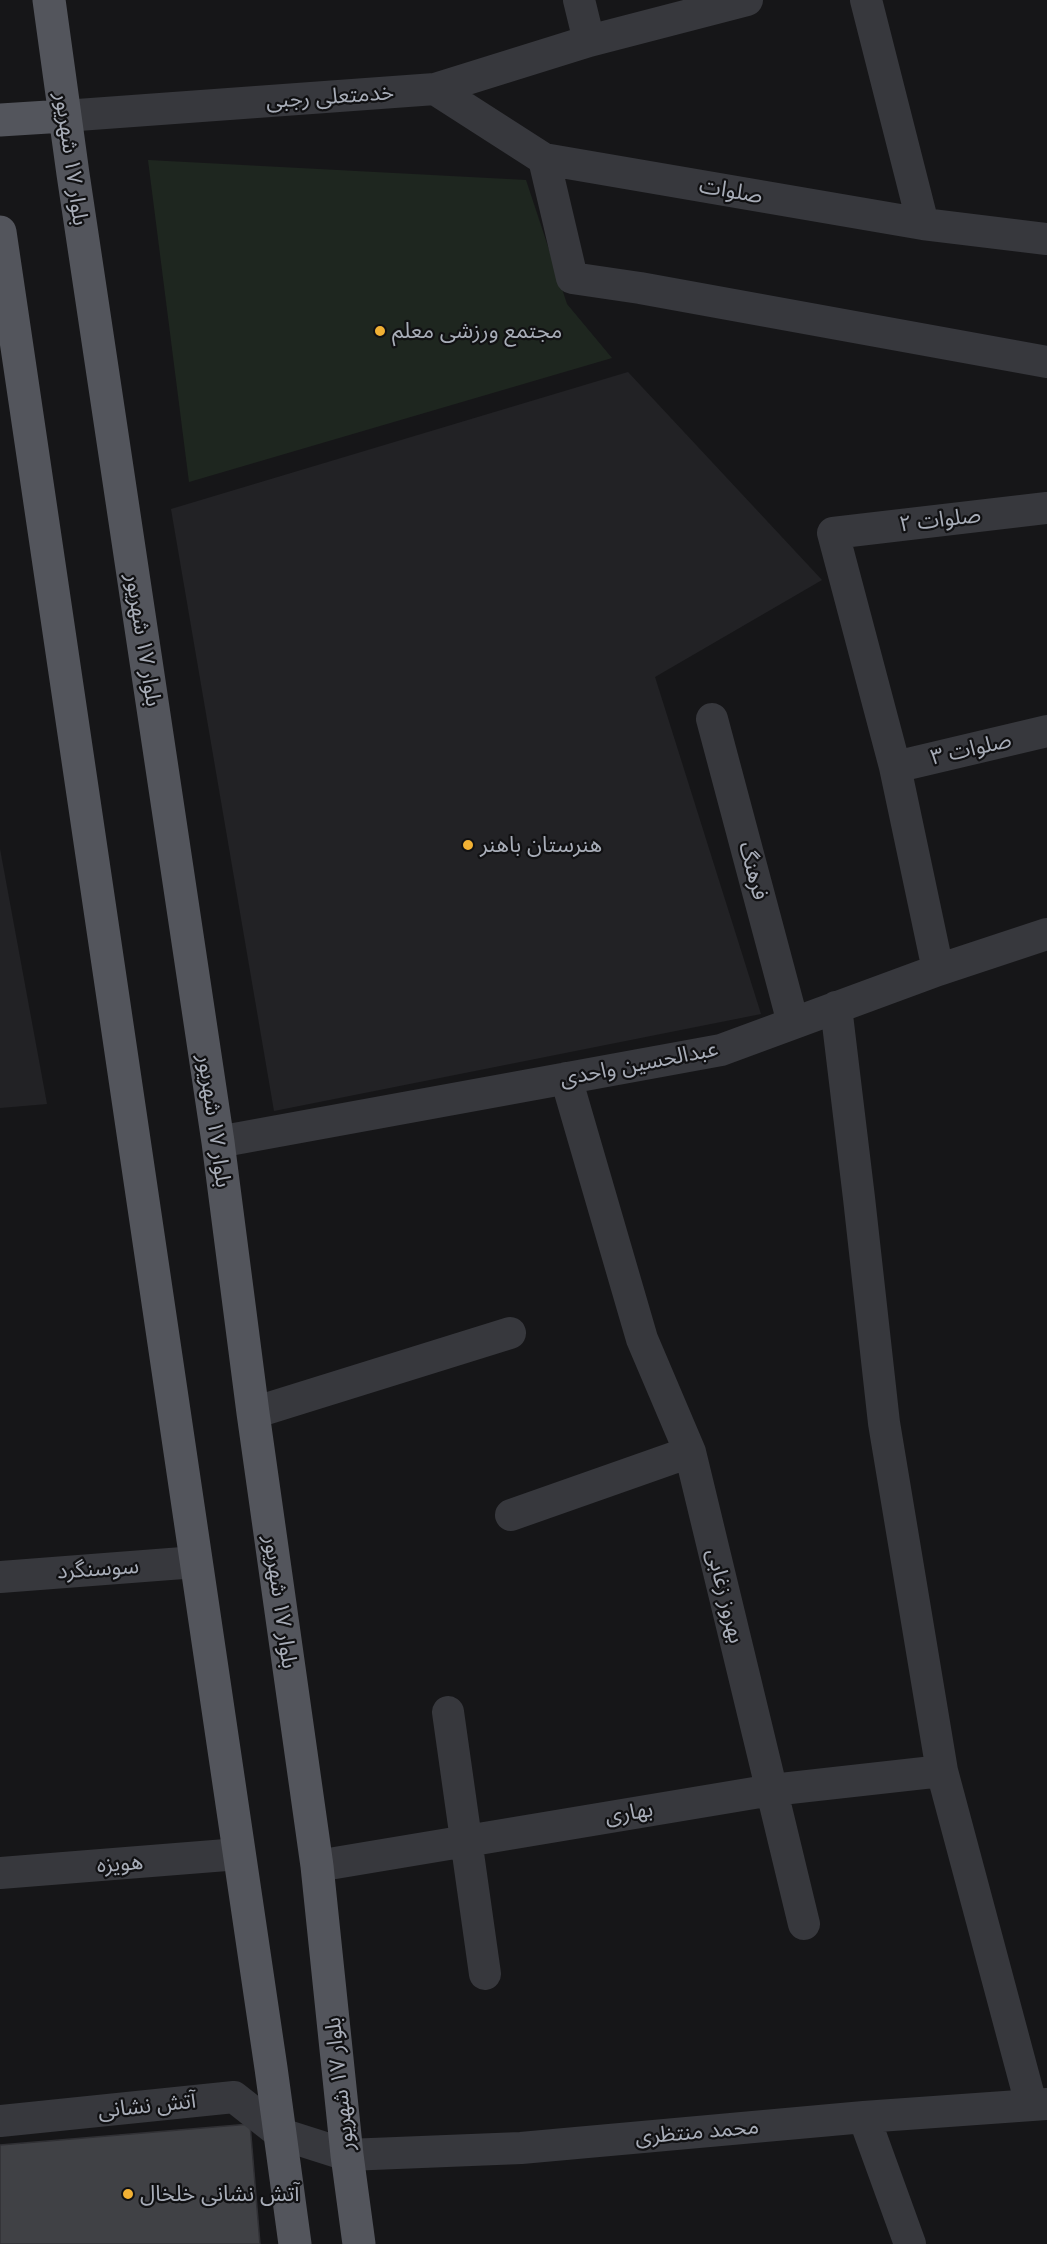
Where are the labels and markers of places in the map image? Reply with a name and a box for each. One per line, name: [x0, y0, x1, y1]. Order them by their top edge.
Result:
place label: مجتمع ورزشی معلم: [392, 318, 562, 344]
marker: مجتمع ورزشی معلم: [373, 324, 387, 338]
place label: هنرستان باهنر: [480, 832, 602, 858]
marker: هنرستان باهنر: [461, 838, 475, 852]
place label: آتش نشانی خلخال: [140, 2181, 300, 2207]
marker: آتش نشانی خلخال: [121, 2187, 135, 2201]

